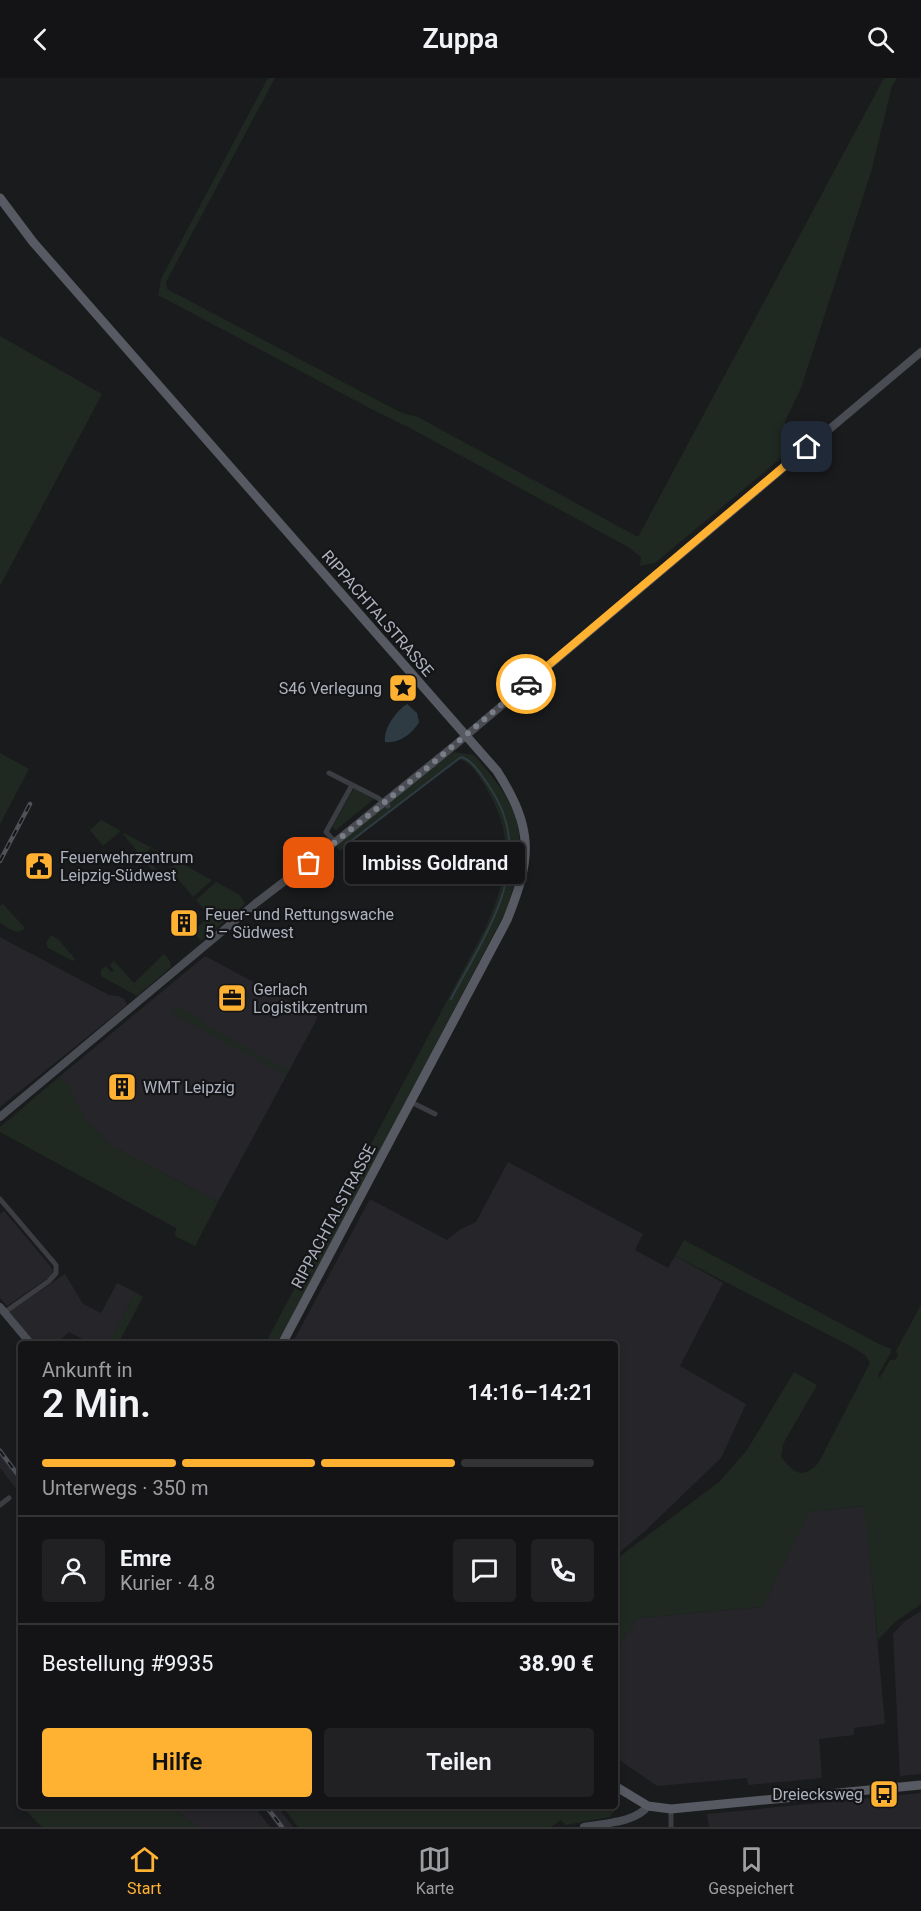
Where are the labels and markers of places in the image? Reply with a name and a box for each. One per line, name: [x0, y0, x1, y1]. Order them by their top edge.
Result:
pin: [781, 421, 832, 472]
place icon: S46 Verlegung: [387, 672, 419, 704]
place label: S46 Verlegung: [279, 679, 382, 698]
pin: [283, 837, 334, 888]
callout: Imbiss Goldrand: [345, 842, 525, 884]
place label: Feuerwehrzentrum Leipzig-Südwest: [60, 848, 193, 885]
public building icon: Feuerwehrzentrum Leipzig-Südwest: [23, 850, 55, 882]
place label: Feuer- und Rettungswache 5 – Südwest: [205, 905, 394, 942]
building icon: Feuer- und Rettungswache 5 – Südwest: [168, 907, 200, 939]
place label: Gerlach Logistikzentrum: [253, 980, 368, 1017]
office icon: Gerlach Logistikzentrum: [216, 982, 248, 1014]
building icon: WMT Leipzig: [106, 1071, 138, 1103]
place label: WMT Leipzig: [143, 1078, 235, 1097]
bus stop icon: Dreiecksweg: [868, 1778, 900, 1810]
place label: Dreiecksweg: [772, 1785, 863, 1804]

